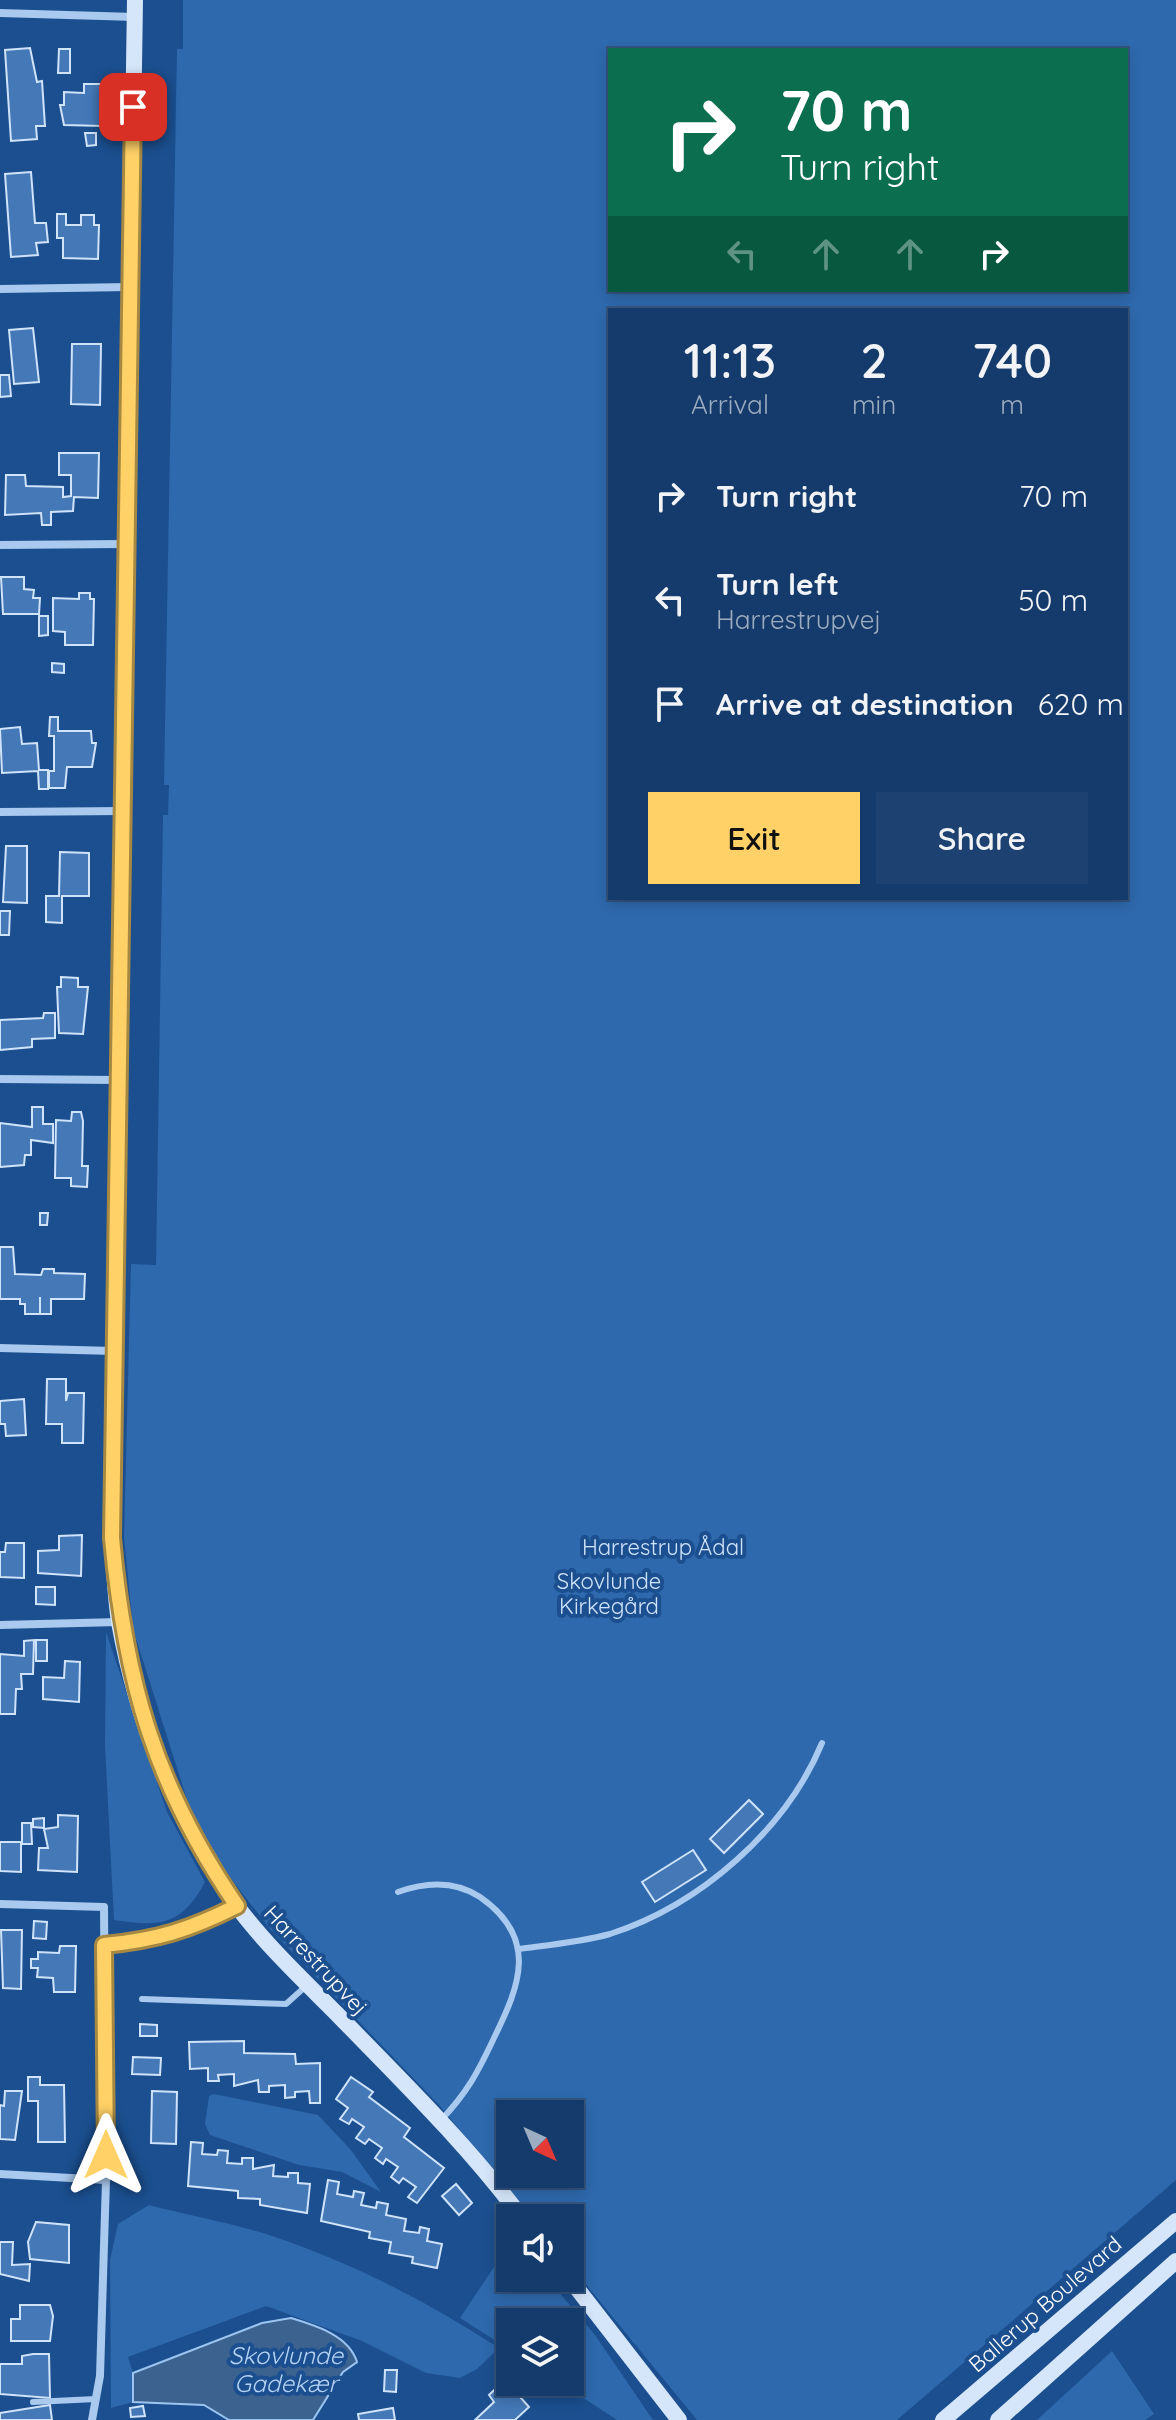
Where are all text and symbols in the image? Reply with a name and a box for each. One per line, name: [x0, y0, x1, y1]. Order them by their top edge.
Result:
pin: [99, 73, 167, 141]
text: 70 m: [780, 75, 912, 145]
icon: right: [648, 80, 752, 184]
icon: arrive: [111, 85, 155, 129]
text: Turn right: [780, 144, 939, 189]
icon: left: [720, 232, 764, 276]
icon: ahead: [804, 232, 848, 276]
icon: ahead: [888, 232, 932, 276]
icon: right: [972, 232, 1016, 276]
text: 11:13: [684, 330, 776, 390]
text: 2: [861, 330, 888, 390]
text: 740: [972, 330, 1052, 390]
text: Arrival: [691, 388, 769, 421]
text: min: [852, 388, 896, 421]
text: m: [1000, 388, 1024, 421]
icon: right: [648, 474, 692, 518]
text: Turn right: [716, 477, 857, 515]
text: 70 m: [1019, 477, 1088, 515]
text: Turn left: [716, 565, 839, 603]
icon: left: [648, 578, 692, 622]
text: 50 m: [1018, 581, 1088, 619]
text: Harrestrupvej: [716, 603, 881, 636]
icon: arrive: [648, 682, 692, 726]
text: Arrive at destination: [716, 685, 1014, 723]
text: 620 m: [1038, 685, 1124, 723]
button: Exit: [648, 792, 860, 884]
button: Share: [876, 792, 1088, 884]
park label: Harrestrup Ådal: [582, 1533, 744, 1561]
park label: Skovlunde Kirkegård: [557, 1567, 661, 1620]
street label: Harrestrupvej: [258, 1899, 374, 2021]
north arrow: [496, 2100, 584, 2188]
map controls: [496, 2100, 584, 2396]
position arrow: [64, 2113, 148, 2197]
button: sound: [496, 2204, 584, 2292]
street label: Ballerup Boulevard: [963, 2230, 1127, 2378]
button: layers: [496, 2308, 584, 2396]
water label: Skovlunde Gadekær: [229, 2340, 344, 2398]

